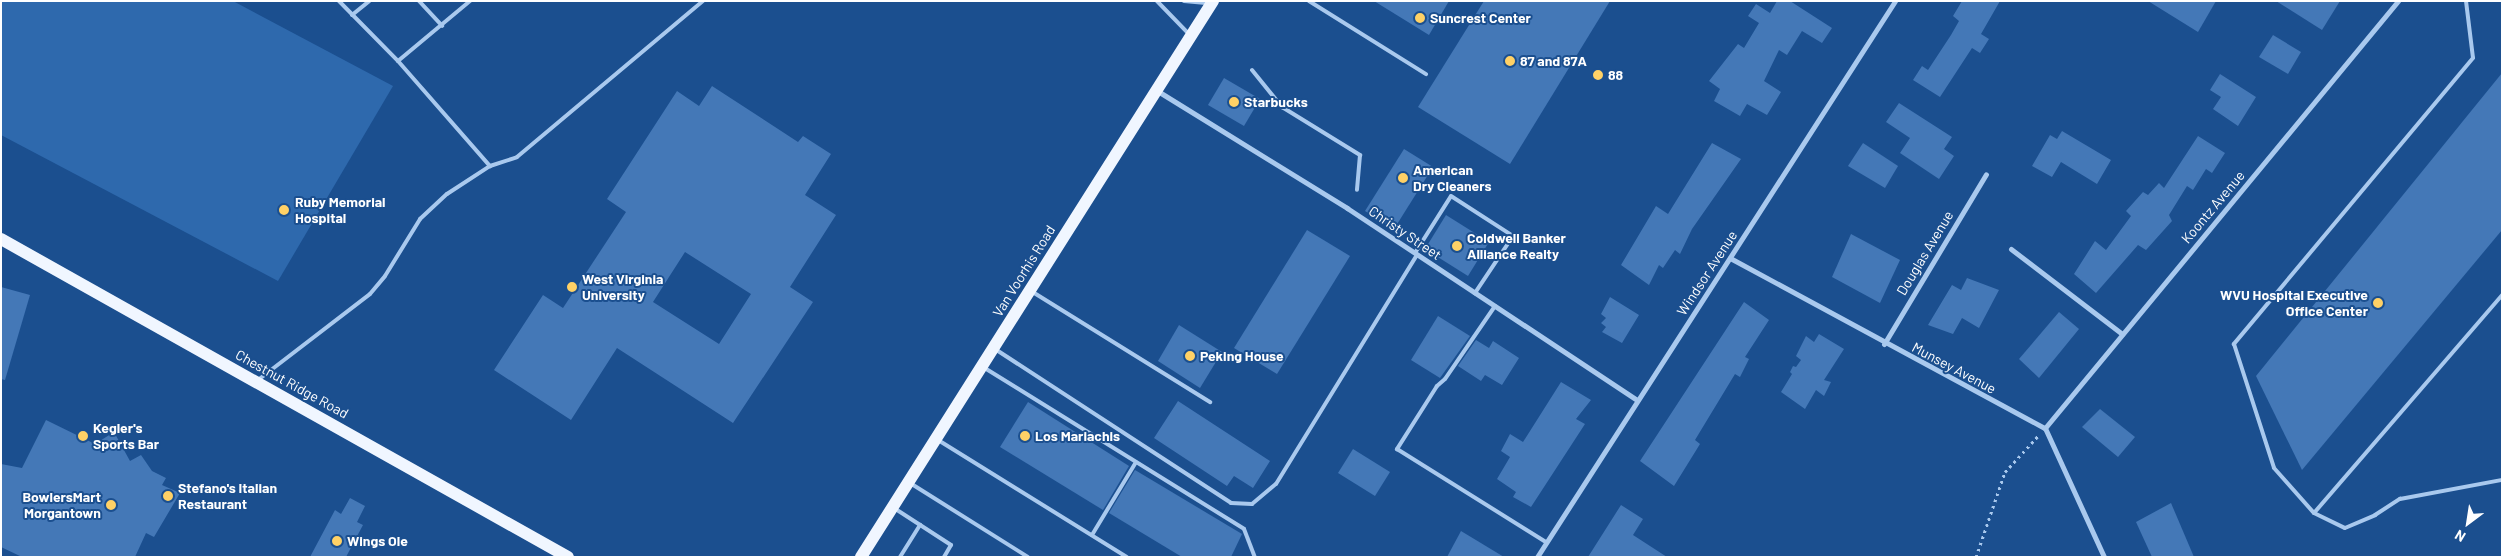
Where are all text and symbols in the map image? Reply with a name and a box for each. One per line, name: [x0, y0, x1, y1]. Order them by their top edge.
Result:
place label: Suncrest Center: [1430, 10, 1531, 26]
marker: Suncrest Center: [1414, 12, 1426, 24]
place label: 87 and 87A: [1520, 53, 1587, 69]
marker: 87 and 87A: [1504, 55, 1516, 67]
place label: 88: [1608, 67, 1623, 83]
marker: 88: [1592, 69, 1604, 81]
place label: Starbucks: [1244, 94, 1308, 110]
marker: Starbucks: [1228, 96, 1240, 108]
place label: American Dry Cleaners: [1413, 162, 1491, 194]
street label: Koontz Avenue: [2178, 167, 2248, 247]
marker: American Dry Cleaners: [1397, 172, 1409, 184]
place label: Ruby Memorial Hospital: [295, 194, 386, 226]
marker: Ruby Memorial Hospital: [277, 203, 291, 217]
street label: Christy Street: [1365, 203, 1445, 263]
street label: Douglas Avenue: [1893, 208, 1957, 298]
street label: Van Voorhis Road: [989, 222, 1059, 320]
street label: Windsor Avenue: [1673, 227, 1741, 319]
place label: Coldwell Banker Alliance Realty: [1467, 230, 1566, 262]
marker: Coldwell Banker Alliance Realty: [1451, 240, 1463, 252]
place label: West Virginia University: [582, 271, 663, 304]
marker: West Virginia University: [566, 281, 578, 293]
place label: WVU Hospital Executive Office Center: [2220, 287, 2368, 320]
marker: WVU Hospital Executive Office Center: [2372, 297, 2384, 309]
street label: Munsey Avenue: [1909, 339, 1999, 397]
street label: Chestnut Ridge Road: [233, 346, 351, 422]
place label: Peking House: [1200, 348, 1284, 364]
marker: Peking House: [1184, 350, 1196, 362]
place label: Kegler's Sports Bar: [93, 420, 159, 452]
place label: Los Mariachis: [1035, 428, 1120, 444]
marker: Kegler's Sports Bar: [77, 430, 89, 442]
marker: Los Mariachis: [1019, 430, 1031, 442]
place label: Stefano's Italian Restaurant: [178, 480, 277, 512]
place label: BowlersMart Morgantown: [22, 489, 101, 522]
marker: Stefano's Italian Restaurant: [162, 490, 174, 502]
north arrow: [2443, 498, 2493, 548]
marker: BowlersMart Morgantown: [105, 499, 117, 511]
text: N: [2452, 527, 2468, 546]
place label: Wings Ole: [347, 533, 408, 549]
marker: Wings Ole: [331, 535, 343, 547]

